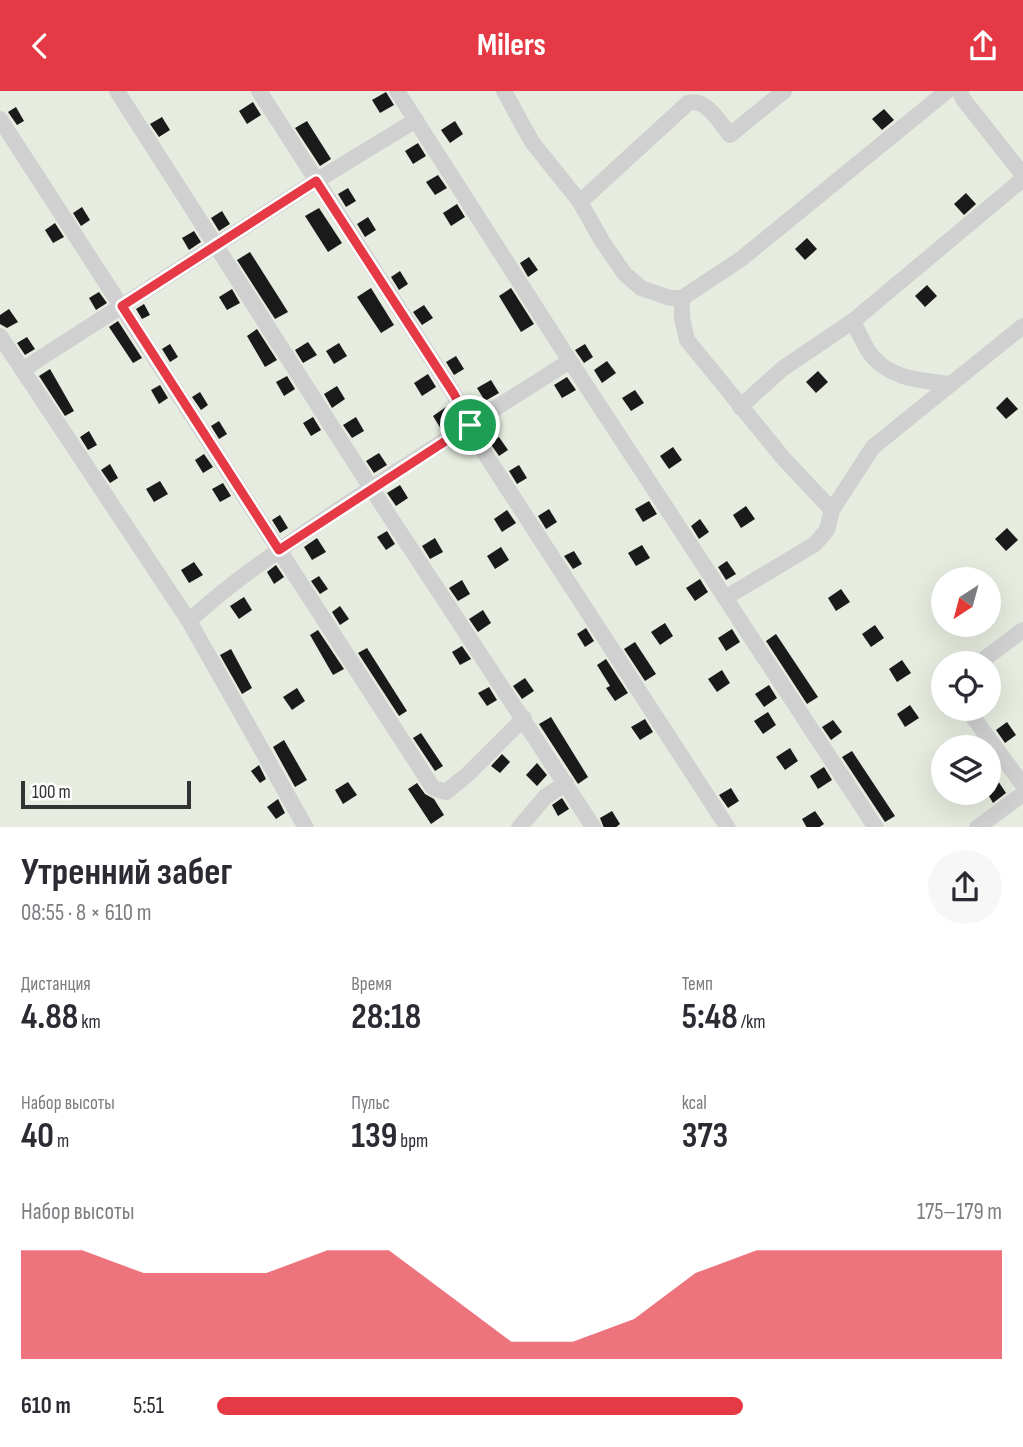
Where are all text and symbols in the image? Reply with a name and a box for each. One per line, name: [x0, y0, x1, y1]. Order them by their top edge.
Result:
text: Milers: [477, 26, 546, 65]
icon: back: [21, 27, 59, 65]
icon: share: [964, 27, 1002, 65]
pin: [440, 395, 500, 455]
icon: arrive: [451, 406, 489, 444]
north arrow: [931, 567, 1001, 637]
map controls: [931, 567, 1001, 805]
button: locate: [931, 651, 1001, 721]
button: layers: [931, 735, 1001, 805]
scale bar: [21, 779, 191, 810]
text: 100 m: [32, 781, 71, 804]
text: Утренний забег: [21, 850, 232, 895]
button: share: [928, 850, 1002, 924]
text: 08:55 · 8 × 610 m: [21, 899, 151, 927]
text: Дистанция: [21, 973, 91, 996]
text: Время: [351, 973, 392, 996]
text: Темп: [682, 973, 713, 996]
text: 4.88: [21, 996, 78, 1039]
text: 28:18: [351, 996, 421, 1039]
text: 5:48: [682, 996, 738, 1039]
text: km: [78, 1011, 101, 1034]
text: /km: [738, 1011, 765, 1034]
text: Набор высоты: [21, 1092, 115, 1115]
text: Пульс: [351, 1092, 390, 1115]
text: kcal: [682, 1092, 707, 1115]
text: 40: [21, 1115, 54, 1158]
text: 139: [351, 1115, 397, 1158]
text: 373: [682, 1115, 728, 1158]
text: m: [54, 1130, 69, 1153]
text: bpm: [397, 1130, 428, 1153]
text: Набор высоты: [21, 1198, 134, 1226]
text: 175–179 m: [917, 1198, 1002, 1226]
text: 610 m: [21, 1392, 71, 1420]
text: 5:51: [133, 1392, 164, 1420]

